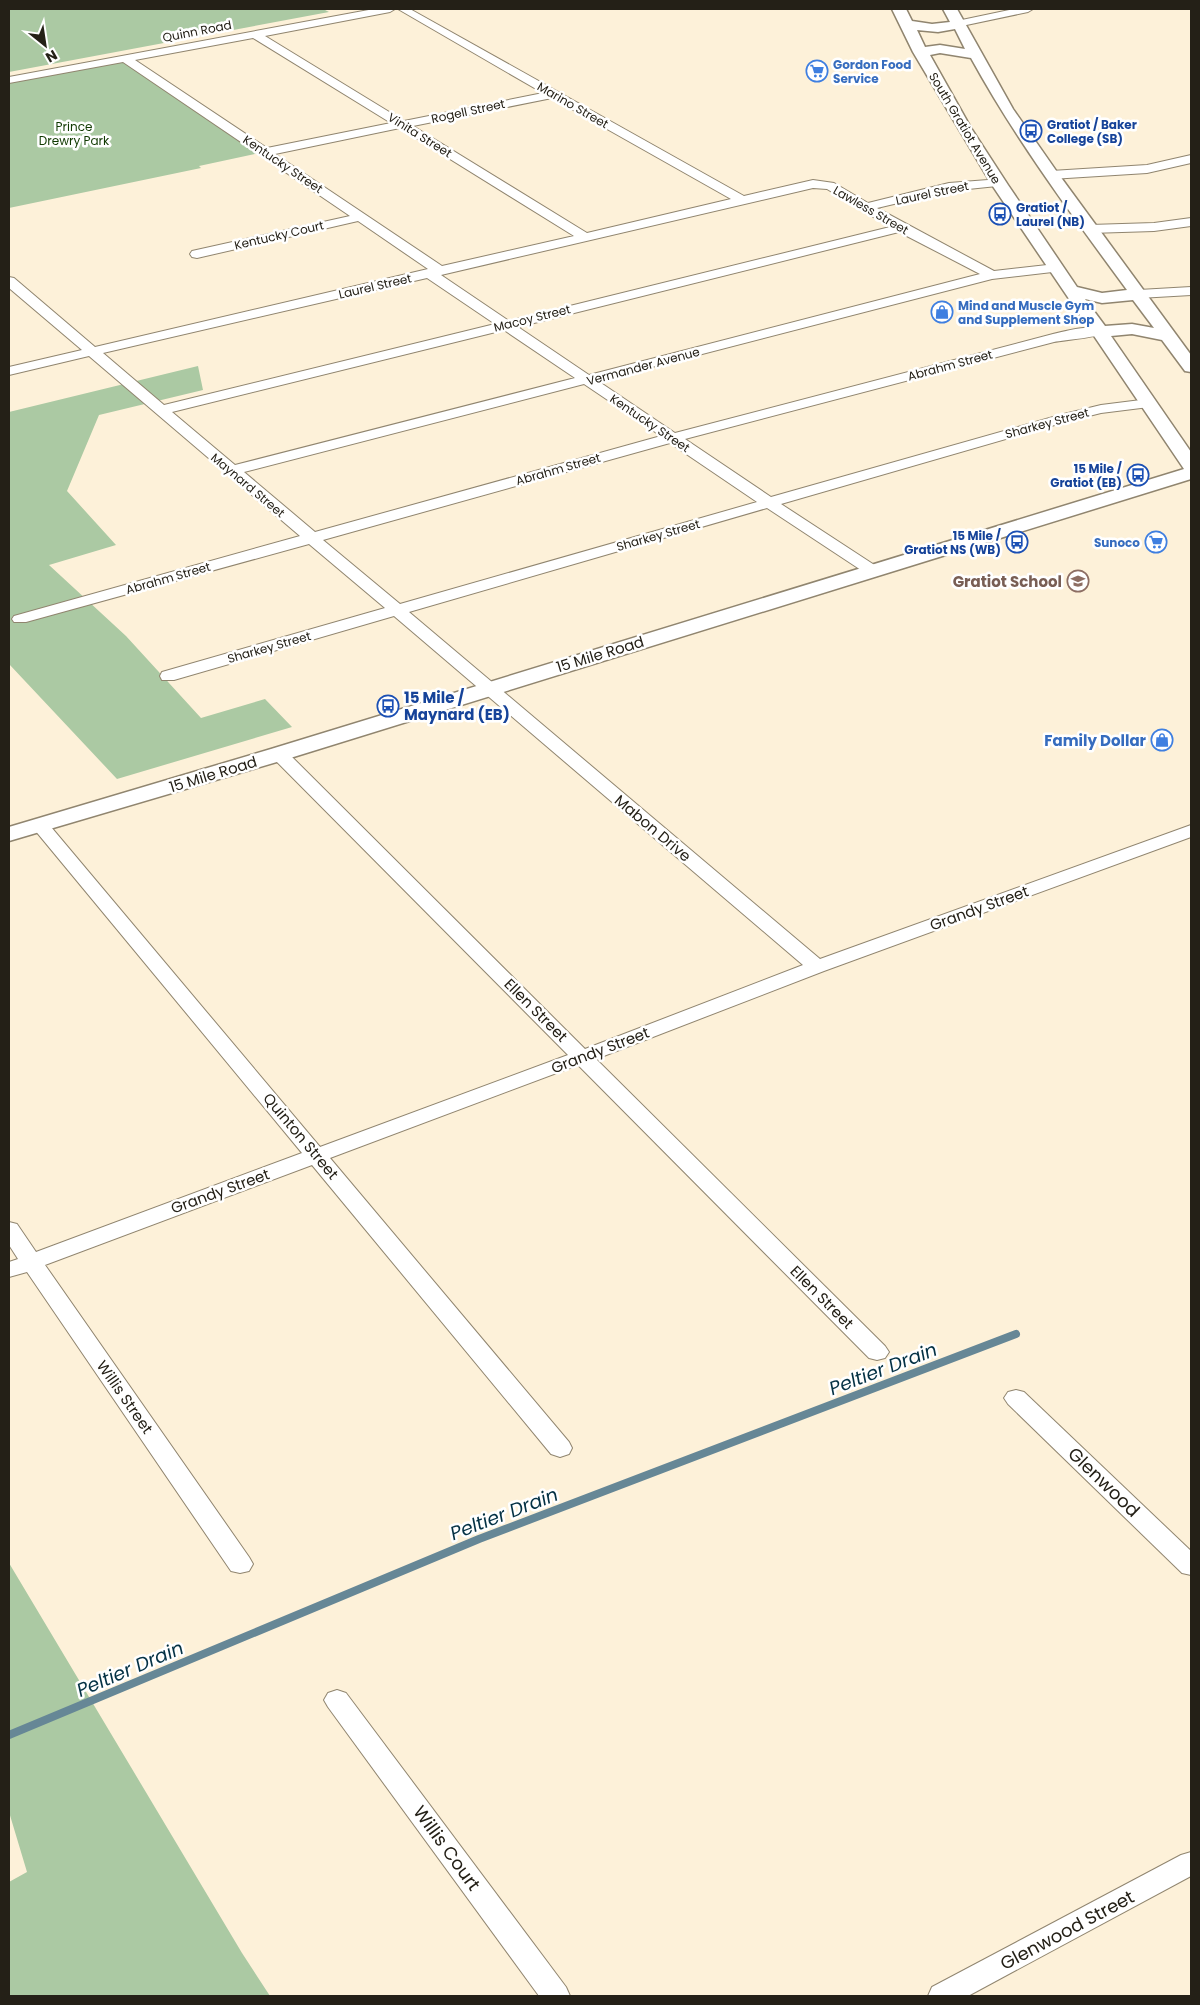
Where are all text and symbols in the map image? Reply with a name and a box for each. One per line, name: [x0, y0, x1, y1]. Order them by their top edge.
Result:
street label: Quinn Road: [161, 16, 233, 46]
north arrow: [20, 20, 70, 70]
text: N: [42, 45, 61, 68]
place label: Gordon Food Service: [833, 56, 911, 87]
supermarket icon: Gordon Food Service: [805, 59, 829, 83]
street label: South Gratiot Avenue: [925, 69, 1005, 187]
street label: Marino Street: [534, 78, 612, 132]
street label: Rogell Street: [430, 95, 506, 127]
street label: Vinita Street: [385, 109, 455, 161]
place label: Gratiot / Baker College (SB): [1047, 116, 1137, 147]
park label: Prince Drewry Park: [39, 118, 110, 149]
bus stop icon: Gratiot / Baker College (SB): [1019, 119, 1043, 143]
street label: Kentucky Street: [240, 131, 326, 197]
street label: Laurel Street: [894, 177, 970, 209]
street label: Lawless Street: [830, 182, 912, 238]
place label: Gratiot / Laurel (NB): [1016, 199, 1085, 230]
bus stop icon: Gratiot / Laurel (NB): [988, 202, 1012, 226]
street label: Kentucky Court: [233, 216, 325, 254]
street label: Laurel Street: [337, 269, 413, 303]
place label: Mind and Muscle Gym and Supplement Shop: [958, 297, 1095, 328]
street label: Macoy Street: [492, 300, 572, 336]
shop icon: Mind and Muscle Gym and Supplement Shop: [930, 300, 954, 324]
street label: Vermander Avenue: [585, 343, 701, 389]
street label: Abrahm Street: [906, 346, 994, 384]
street label: Kentucky Street: [607, 390, 693, 456]
street label: Sharkey Street: [1003, 404, 1091, 442]
street label: Maynard Street: [207, 449, 289, 521]
street label: Abrahm Street: [514, 449, 602, 489]
place label: 15 Mile / Gratiot (EB): [1050, 460, 1123, 491]
bus stop icon: 15 Mile / Gratiot (EB): [1126, 463, 1150, 487]
street label: Sharkey Street: [614, 515, 702, 555]
place label: 15 Mile / Gratiot NS (WB): [904, 527, 1002, 558]
bus stop icon: 15 Mile / Gratiot NS (WB): [1005, 530, 1029, 554]
supermarket icon: Sunoco: [1144, 530, 1168, 554]
place label: Sunoco: [1094, 534, 1140, 551]
street label: Abrahm Street: [124, 558, 212, 598]
school or university icon: Gratiot School: [1066, 569, 1090, 593]
place label: Gratiot School: [953, 571, 1062, 592]
street label: Sharkey Street: [225, 627, 313, 667]
street label: 15 Mile Road: [554, 631, 646, 677]
place label: 15 Mile / Maynard (EB): [404, 687, 510, 725]
bus stop icon: 15 Mile / Maynard (EB): [376, 694, 400, 718]
shop icon: Family Dollar: [1150, 728, 1174, 752]
place label: Family Dollar: [1044, 730, 1147, 751]
street label: 15 Mile Road: [167, 751, 259, 797]
street label: Mabon Drive: [610, 790, 696, 866]
street label: Grandy Street: [927, 880, 1031, 936]
street label: Ellen Street: [500, 974, 572, 1046]
street label: Grandy Street: [548, 1022, 652, 1078]
street label: Quinton Street: [258, 1088, 344, 1184]
street label: Grandy Street: [168, 1163, 272, 1219]
street label: Ellen Street: [786, 1261, 858, 1333]
water label: Peltier Drain: [825, 1336, 941, 1402]
street label: Willis Street: [92, 1356, 158, 1438]
street label: Glenwood: [1063, 1441, 1145, 1523]
water label: Peltier Drain: [446, 1481, 562, 1547]
water label: Peltier Drain: [72, 1634, 188, 1704]
street label: Willis Court: [408, 1800, 486, 1896]
street label: Glenwood Street: [996, 1884, 1138, 1976]

